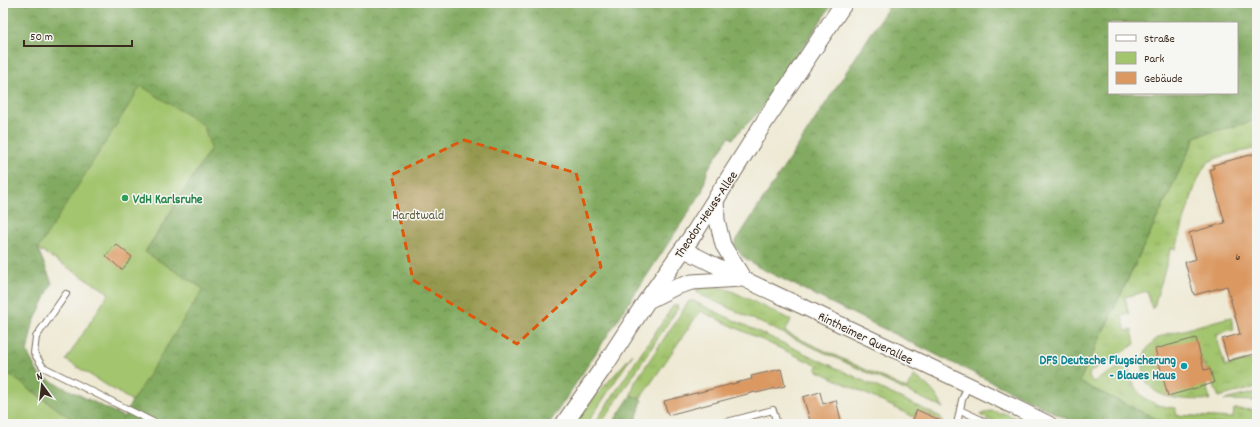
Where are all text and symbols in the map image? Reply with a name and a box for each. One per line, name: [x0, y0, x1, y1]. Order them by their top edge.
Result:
scale bar: [24, 22, 132, 48]
legend: [1108, 22, 1238, 94]
text: 50 m: [30, 29, 53, 46]
text: Straße: [1144, 31, 1175, 48]
text: Park: [1144, 51, 1165, 68]
text: Gebäude: [1144, 71, 1183, 88]
street label: Theodor-Heuss-Allee: [671, 168, 744, 263]
place label: VdH Karlsruhe: [133, 191, 203, 210]
marker: VdH Karlsruhe: [120, 193, 130, 203]
park label: Hardtwald: [392, 207, 444, 226]
house number: 6: [1235, 250, 1241, 266]
street label: Rintheimer Querallee: [814, 308, 916, 371]
place label: DFS Deutsche Flugsicherung - Blaues Haus: [1040, 352, 1177, 386]
marker: DFS Deutsche Flugsicherung - Blaues Haus: [1179, 361, 1189, 371]
north arrow: [22, 365, 62, 405]
text: N: [35, 369, 45, 386]

